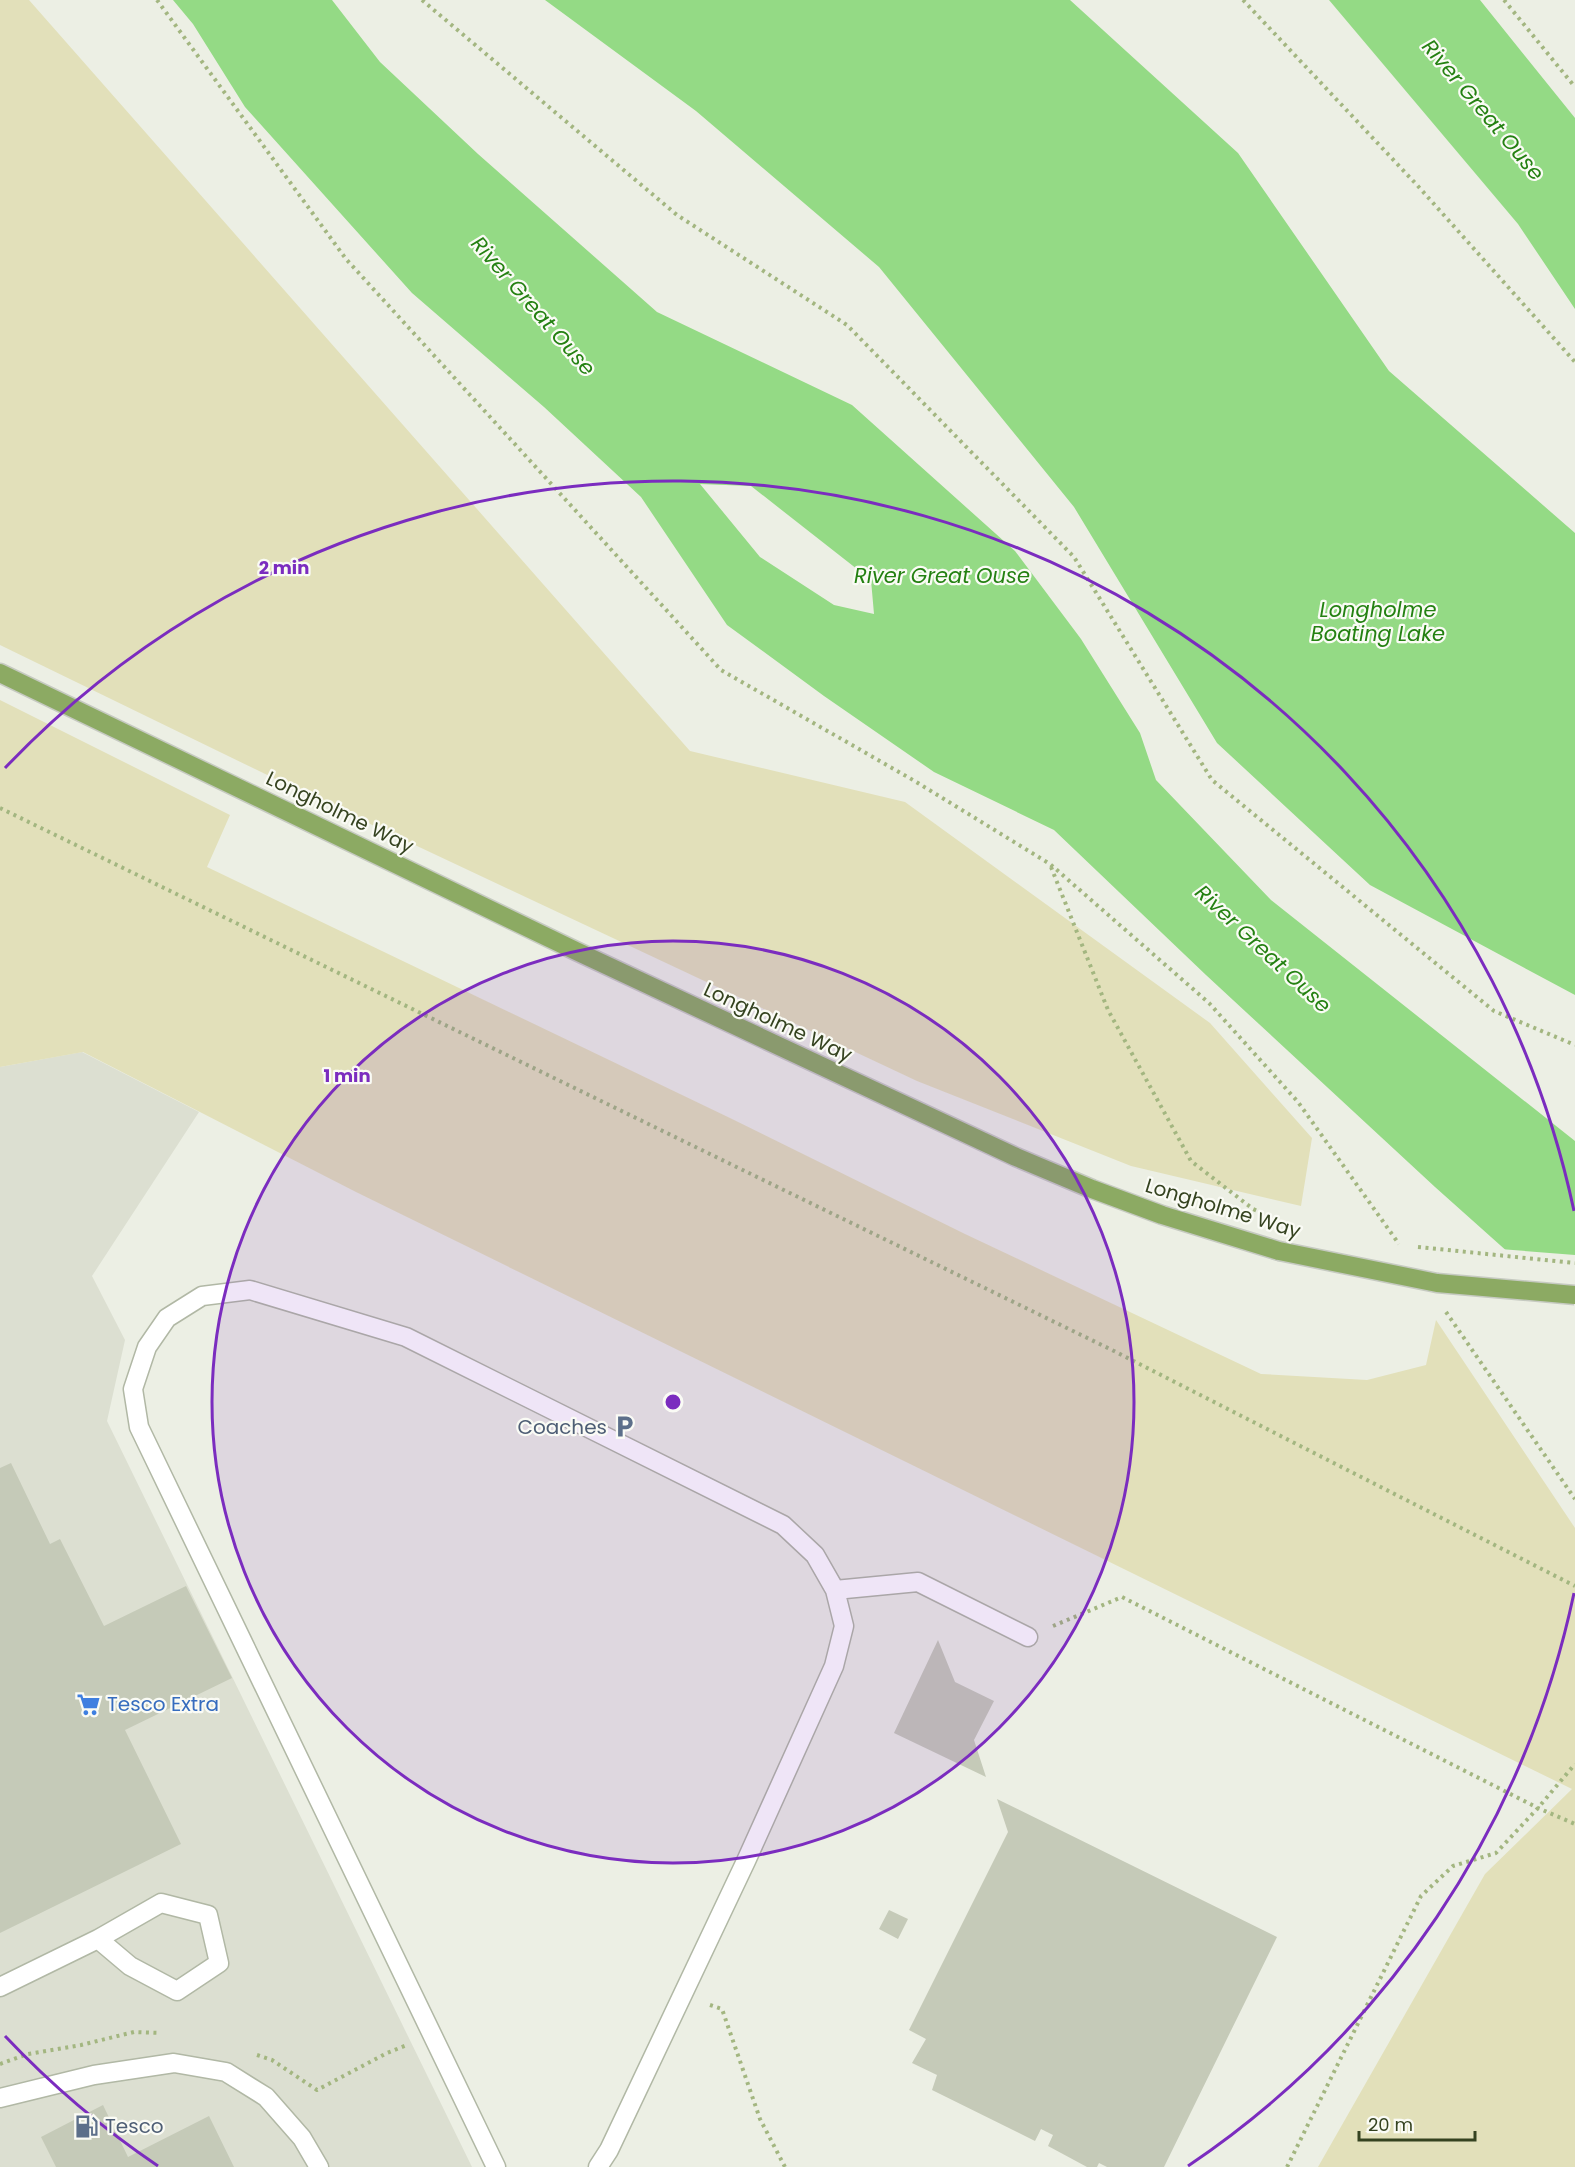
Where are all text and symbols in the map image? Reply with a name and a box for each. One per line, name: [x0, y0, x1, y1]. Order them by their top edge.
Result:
water label: River Great Ouse: [1416, 33, 1551, 186]
water label: River Great Ouse: [465, 230, 602, 382]
text: 2 min: [259, 555, 309, 580]
water label: River Great Ouse: [854, 561, 1030, 590]
water label: Longholme Boating Lake: [1311, 595, 1445, 648]
street label: Longholme Way: [262, 764, 418, 860]
water label: River Great Ouse: [1189, 878, 1338, 1019]
street label: Longholme Way: [699, 975, 857, 1069]
text: 1 min: [323, 1063, 371, 1088]
street label: Longholme Way: [1142, 1171, 1304, 1245]
centre of rings: [663, 1392, 683, 1412]
place label: Coaches: [517, 1413, 607, 1441]
parking icon: Coaches: [612, 1414, 638, 1440]
place label: Tesco Extra: [107, 1690, 219, 1718]
supermarket icon: Tesco Extra: [76, 1691, 102, 1717]
scale bar: [1359, 2104, 1474, 2142]
place label: Tesco: [105, 2112, 164, 2140]
text: 20 m: [1368, 2112, 1413, 2137]
fuel station icon: Tesco: [74, 2113, 100, 2139]

